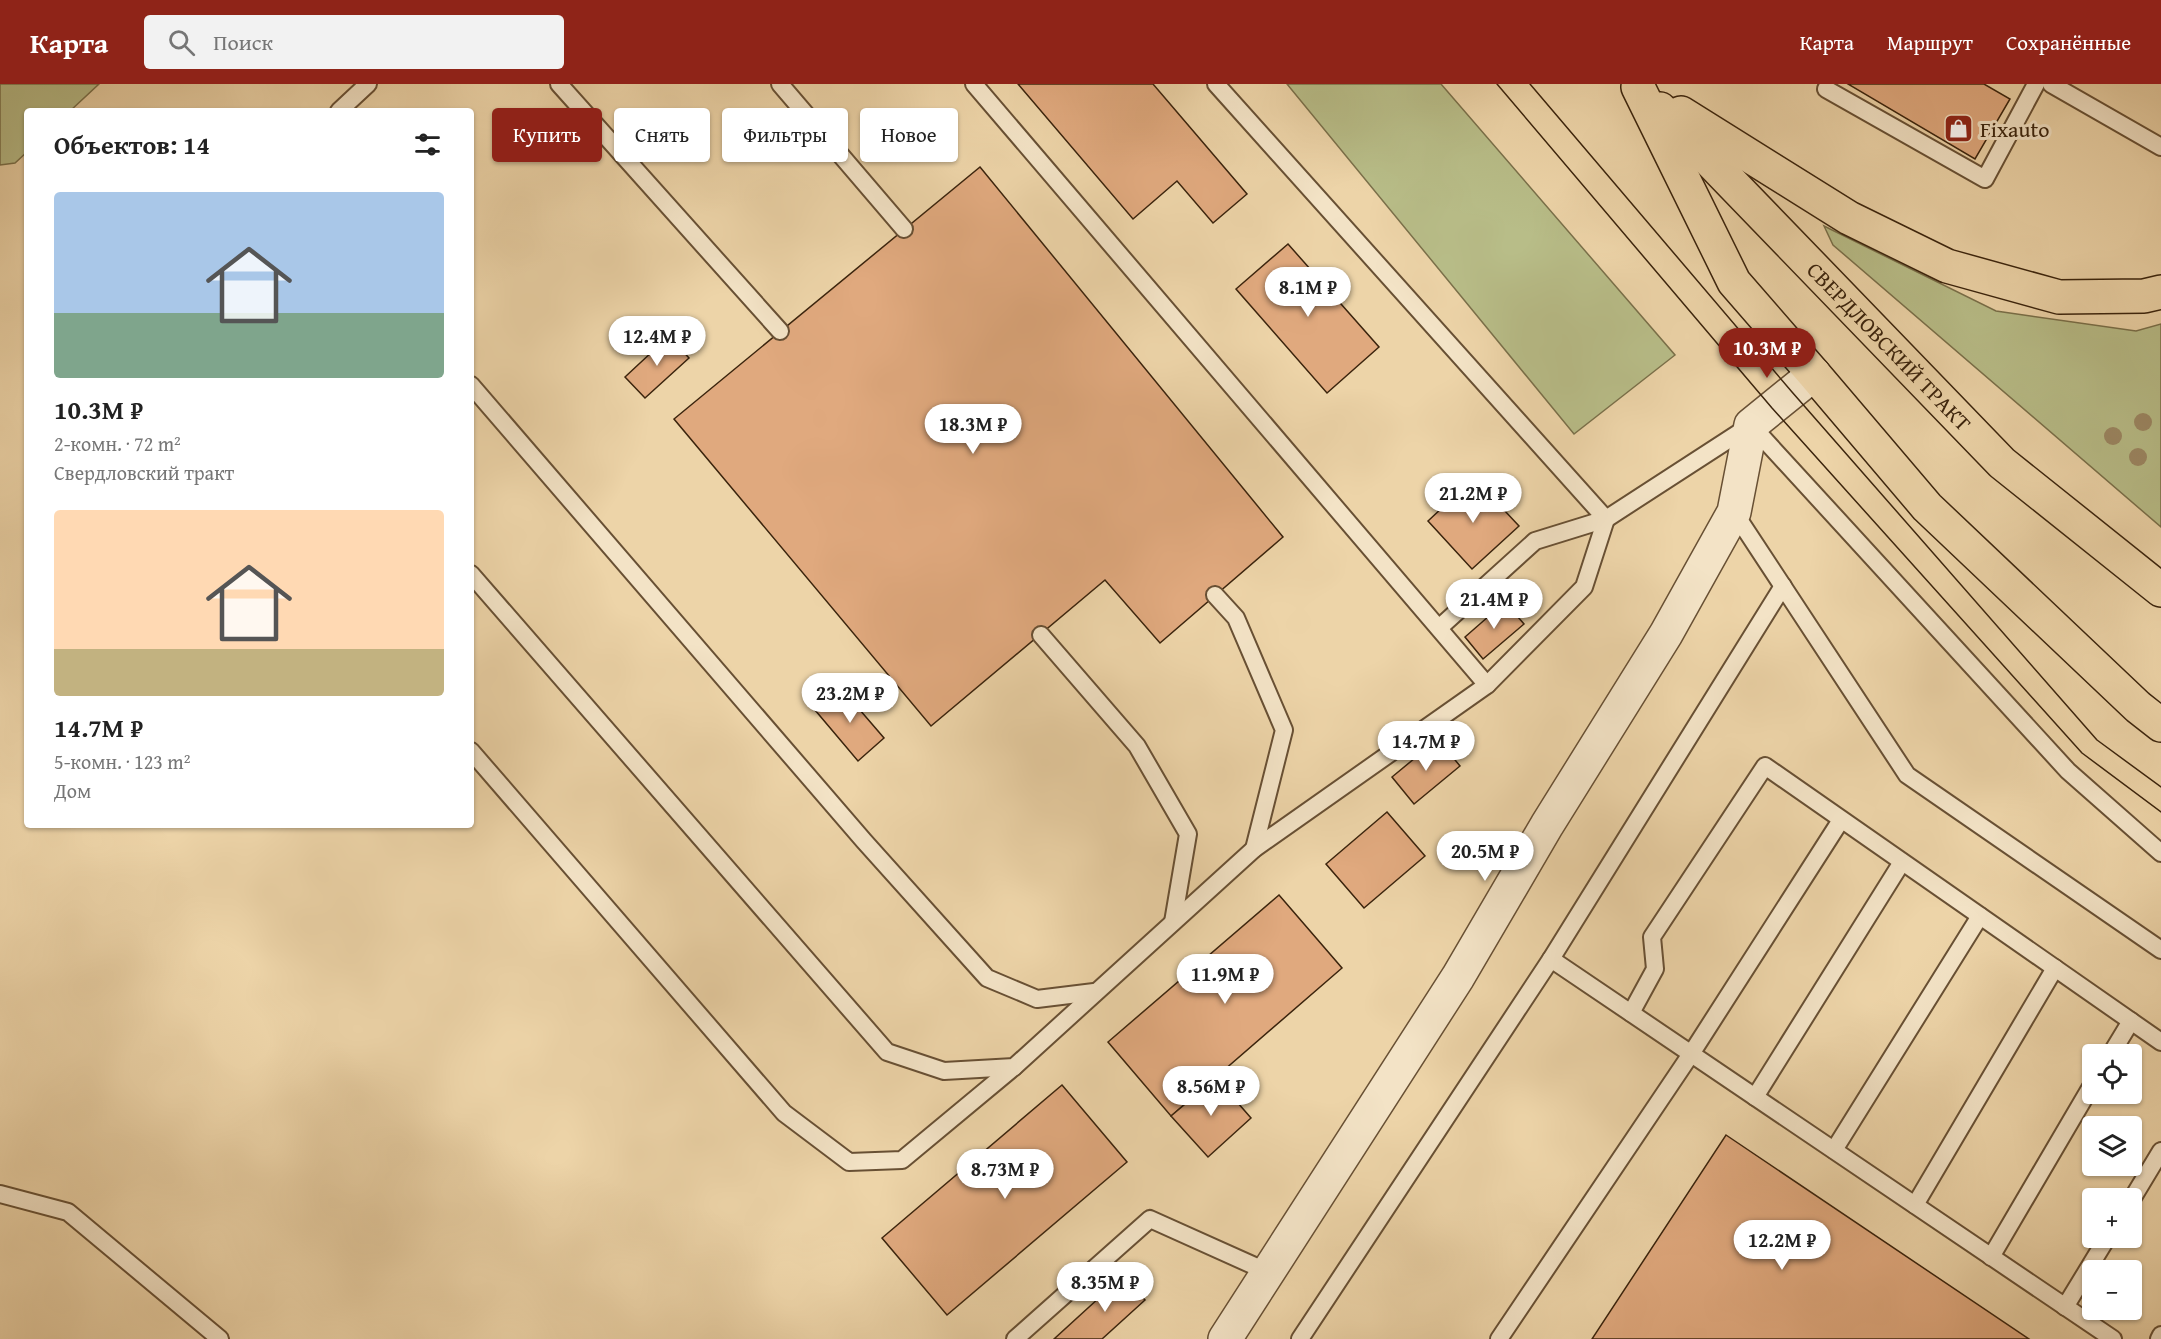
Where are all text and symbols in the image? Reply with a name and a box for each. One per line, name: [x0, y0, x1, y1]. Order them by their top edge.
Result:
search box: [144, 15, 564, 69]
text: Карта: [30, 22, 108, 63]
icon: search: [165, 26, 198, 59]
text: Поиск: [213, 26, 273, 58]
text: Карта: [1800, 27, 1854, 58]
text: Маршрут: [1887, 27, 1973, 58]
text: Сохранённые: [2006, 27, 2131, 58]
chip: Купить: [492, 108, 602, 162]
chip: Снять: [614, 108, 710, 162]
chip: Фильтры: [722, 108, 848, 162]
chip: Новое: [860, 108, 958, 162]
shop icon: Fixauto: [1943, 113, 1975, 145]
place label: Fixauto: [1980, 113, 2049, 145]
text: Объектов: 14: [54, 125, 210, 164]
icon: filters: [411, 128, 444, 161]
icon: home: [195, 231, 303, 339]
street label: СВЕРДЛОВСКИЙ ТРАКТ: [1800, 254, 1979, 438]
pin: 8.1M ₽: [1259, 267, 1357, 318]
text: 8.1M ₽: [1279, 272, 1337, 301]
pin: 12.4M ₽: [602, 316, 712, 367]
text: 12.4M ₽: [623, 321, 691, 350]
pin: 10.3M ₽: [1712, 328, 1822, 379]
text: 10.3M ₽: [1733, 333, 1801, 362]
text: 10.3M ₽: [54, 390, 143, 429]
pin: 18.3M ₽: [918, 404, 1028, 455]
text: 18.3M ₽: [939, 409, 1007, 438]
text: 2-комн. · 72 m²: [54, 429, 181, 458]
text: Свердловский тракт: [54, 458, 234, 487]
pin: 21.2M ₽: [1418, 473, 1528, 524]
text: 21.2M ₽: [1439, 478, 1507, 507]
icon: home: [195, 549, 303, 657]
pin: 21.4M ₽: [1439, 579, 1549, 630]
text: 21.4M ₽: [1460, 584, 1528, 613]
pin: 23.2M ₽: [795, 673, 905, 724]
text: 23.2M ₽: [816, 678, 884, 707]
text: 14.7M ₽: [54, 708, 143, 747]
pin: 14.7M ₽: [1371, 721, 1481, 772]
text: 14.7M ₽: [1392, 726, 1460, 755]
text: 5-комн. · 123 m²: [54, 747, 190, 776]
text: Дом: [54, 776, 91, 805]
pin: 20.5M ₽: [1430, 831, 1540, 882]
text: 20.5M ₽: [1451, 836, 1519, 865]
pin: 11.9M ₽: [1170, 954, 1280, 1005]
text: 11.9M ₽: [1191, 959, 1259, 988]
map controls: [2082, 1044, 2142, 1320]
button: locate: [2082, 1044, 2142, 1104]
pin: 8.56M ₽: [1156, 1066, 1266, 1117]
text: 8.56M ₽: [1177, 1071, 1245, 1100]
button: layers: [2082, 1116, 2142, 1176]
pin: 8.73M ₽: [950, 1149, 1060, 1200]
text: 8.73M ₽: [971, 1154, 1039, 1183]
button: +: [2082, 1188, 2142, 1248]
pin: 12.2M ₽: [1727, 1220, 1837, 1271]
text: 12.2M ₽: [1748, 1225, 1816, 1254]
button: −: [2082, 1260, 2142, 1320]
pin: 8.35M ₽: [1050, 1262, 1160, 1313]
text: 8.35M ₽: [1071, 1267, 1139, 1296]

